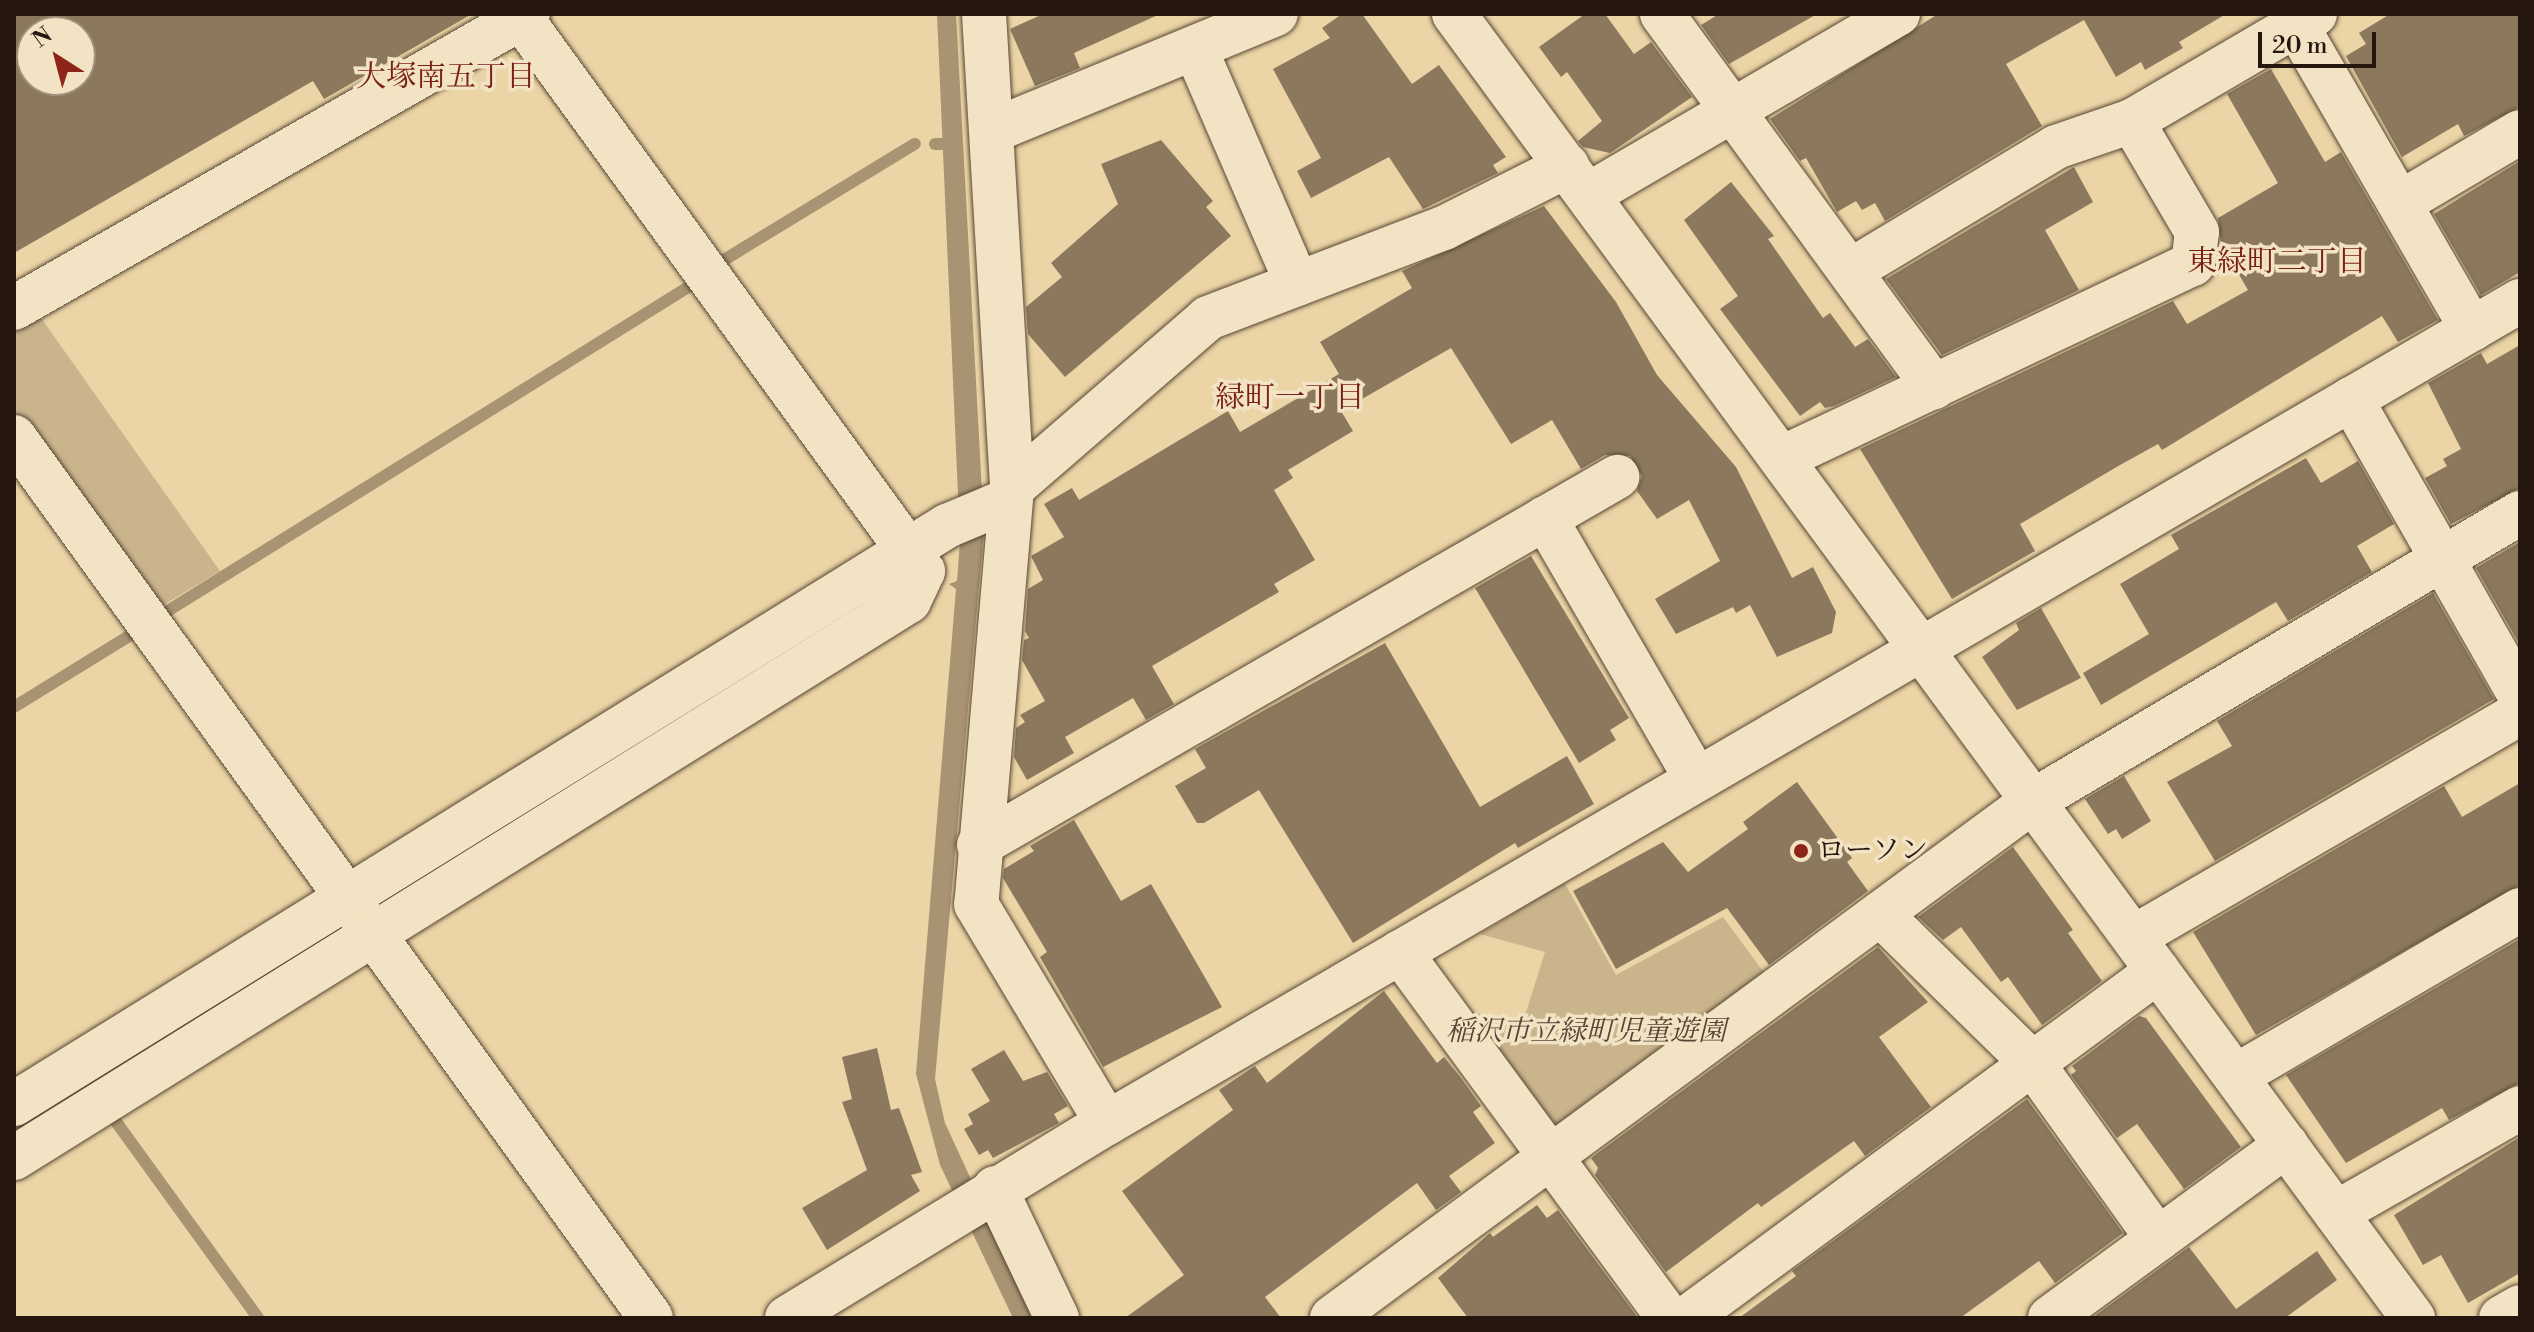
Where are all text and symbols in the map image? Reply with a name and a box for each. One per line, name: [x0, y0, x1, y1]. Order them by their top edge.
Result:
north arrow: [16, 16, 96, 96]
scale bar: [2262, 16, 2380, 66]
text: N: [28, 22, 58, 54]
text: 20 m: [2272, 31, 2328, 61]
district label: 大塚南五丁目: [356, 59, 536, 95]
district label: 東緑町二丁目: [2187, 244, 2367, 280]
district label: 緑町一丁目: [1215, 380, 1365, 416]
place label: ローソン: [1817, 834, 1929, 868]
marker: ローソン: [1792, 842, 1810, 860]
park label: 稲沢市立緑町児童遊園: [1446, 1015, 1726, 1049]

